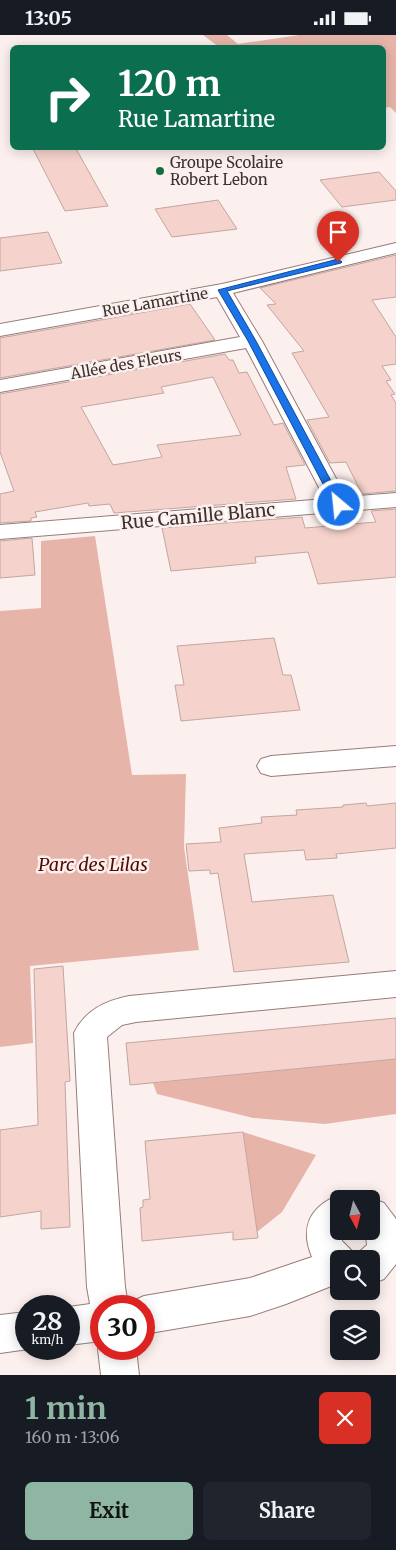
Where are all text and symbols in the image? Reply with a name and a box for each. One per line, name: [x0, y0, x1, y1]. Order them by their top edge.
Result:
text: 13:05: [25, 6, 72, 30]
text: 120 m: [118, 62, 221, 106]
icon: right: [35, 65, 100, 130]
text: Rue Lamartine: [118, 105, 275, 133]
place label: Groupe Scolaire Robert Lebon: [170, 153, 283, 189]
marker: Groupe Scolaire Robert Lebon: [154, 165, 166, 177]
pin: [317, 211, 359, 262]
icon: arrive: [324, 218, 352, 246]
street label: Rue Lamartine: [101, 283, 210, 321]
street label: Allée des Fleurs: [68, 345, 183, 383]
position arrow: [312, 478, 364, 530]
street label: Rue Camille Blanc: [120, 498, 276, 534]
park label: Parc des Lilas: [38, 853, 148, 876]
north arrow: [330, 1190, 380, 1240]
map controls: [330, 1190, 380, 1360]
button: search: [330, 1250, 380, 1300]
speed limit sign: 30: [90, 1295, 155, 1360]
text: 28: [32, 1305, 63, 1337]
button: layers: [330, 1310, 380, 1360]
text: km/h: [32, 1332, 63, 1347]
text: 1 min: [25, 1389, 107, 1427]
button: close: [319, 1392, 371, 1444]
text: 160 m · 13:06: [25, 1427, 119, 1447]
button: Exit: [25, 1482, 193, 1540]
button: Share: [203, 1482, 371, 1540]

